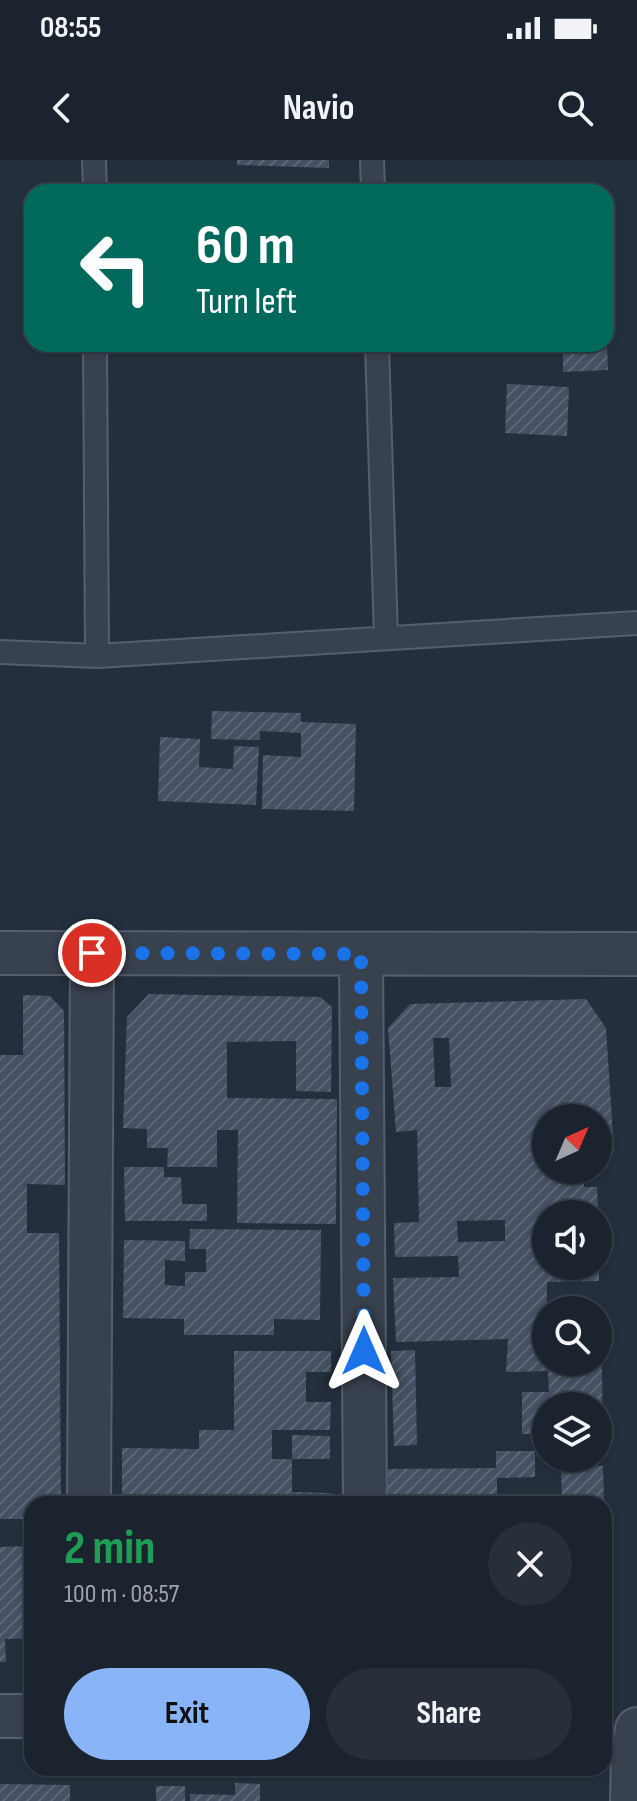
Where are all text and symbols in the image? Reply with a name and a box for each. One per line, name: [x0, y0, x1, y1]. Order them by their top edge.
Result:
text: 08:55: [40, 10, 101, 46]
icon: back: [40, 86, 84, 130]
icon: search: [553, 86, 597, 130]
text: Navio: [283, 87, 354, 130]
text: 60 m: [196, 213, 295, 280]
icon: left: [64, 216, 168, 320]
text: Turn left: [196, 281, 297, 324]
pin: [58, 919, 126, 987]
icon: arrive: [70, 931, 114, 975]
north arrow: [532, 1104, 612, 1184]
map controls: [532, 1104, 612, 1472]
button: sound: [532, 1200, 612, 1280]
button: search: [532, 1296, 612, 1376]
position arrow: [322, 1309, 406, 1393]
button: layers: [532, 1392, 612, 1472]
text: 2 min: [64, 1520, 155, 1577]
button: close: [488, 1522, 572, 1606]
text: 100 m · 08:57: [64, 1579, 179, 1610]
button: Exit: [64, 1668, 310, 1760]
button: Share: [326, 1668, 572, 1760]

